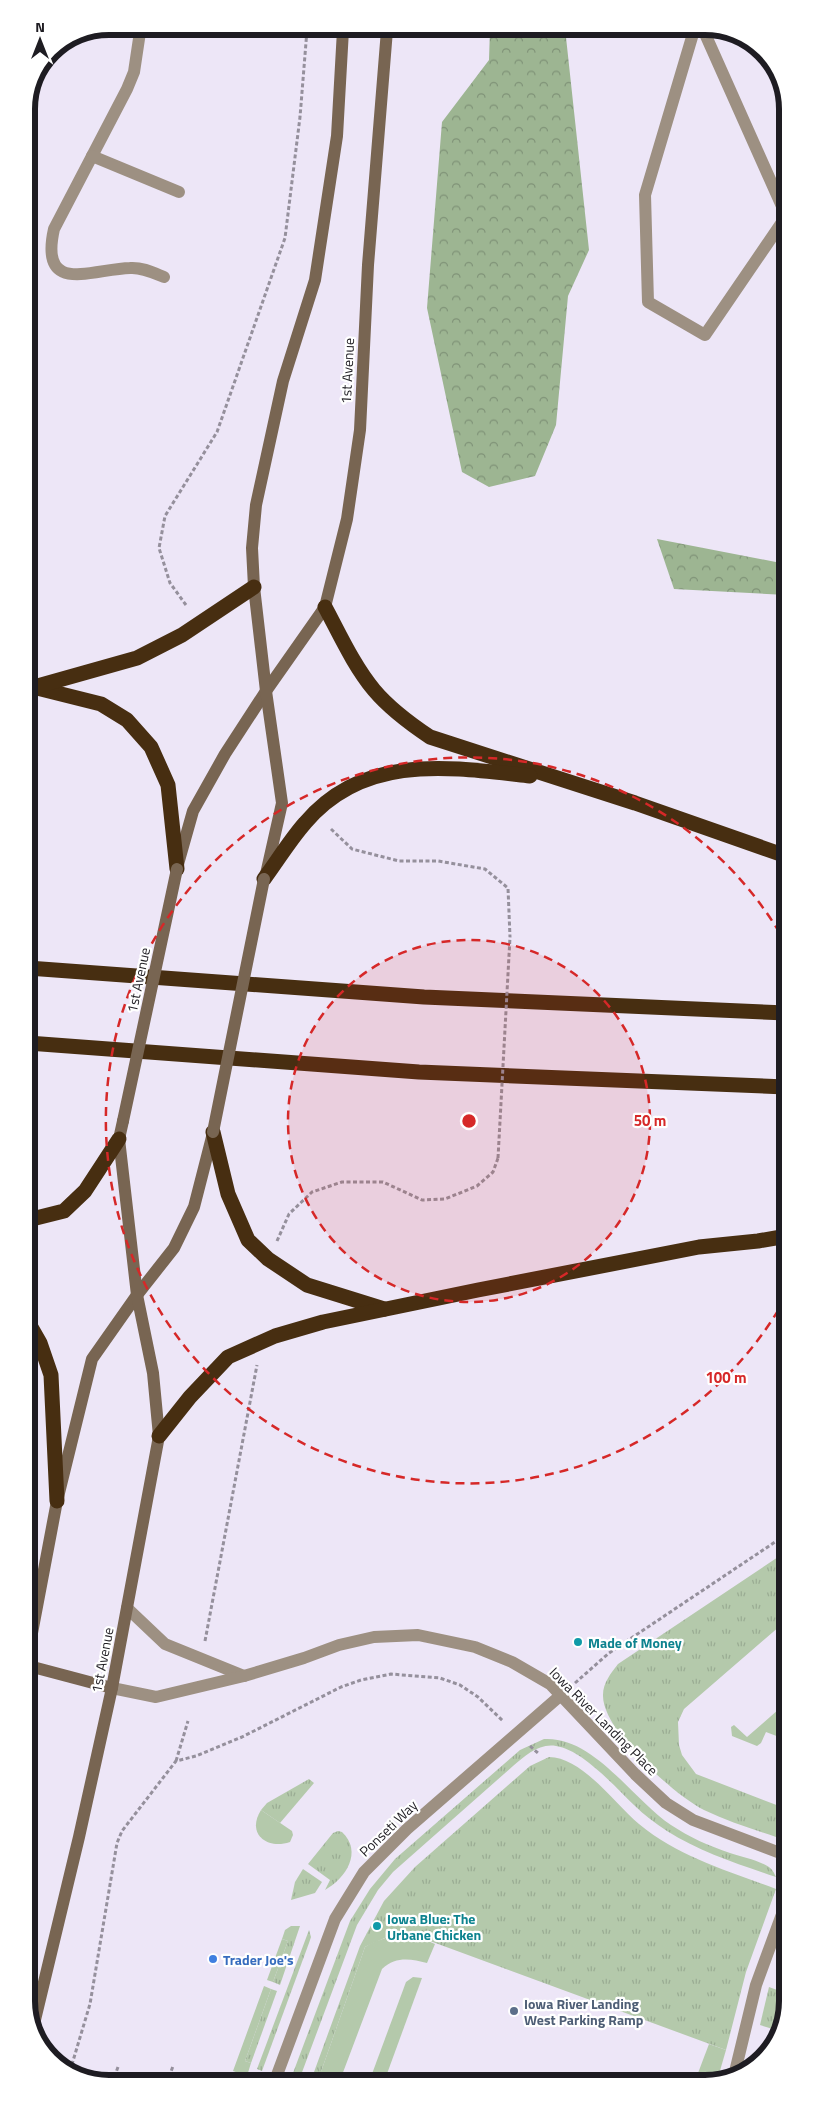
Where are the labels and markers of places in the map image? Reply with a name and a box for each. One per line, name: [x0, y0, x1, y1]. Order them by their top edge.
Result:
centre of rings: [460, 1112, 478, 1130]
place label: Made of Money: [588, 1632, 682, 1653]
marker: Made of Money: [572, 1636, 584, 1648]
place label: Iowa Blue: The Urbane Chicken: [387, 1908, 481, 1945]
marker: Iowa Blue: The Urbane Chicken: [371, 1920, 383, 1932]
place label: Trader Joe's: [223, 1949, 294, 1970]
marker: Trader Joe's: [207, 1953, 219, 1965]
place label: Iowa River Landing West Parking Ramp: [524, 1993, 644, 2030]
marker: Iowa River Landing West Parking Ramp: [508, 2005, 520, 2017]

